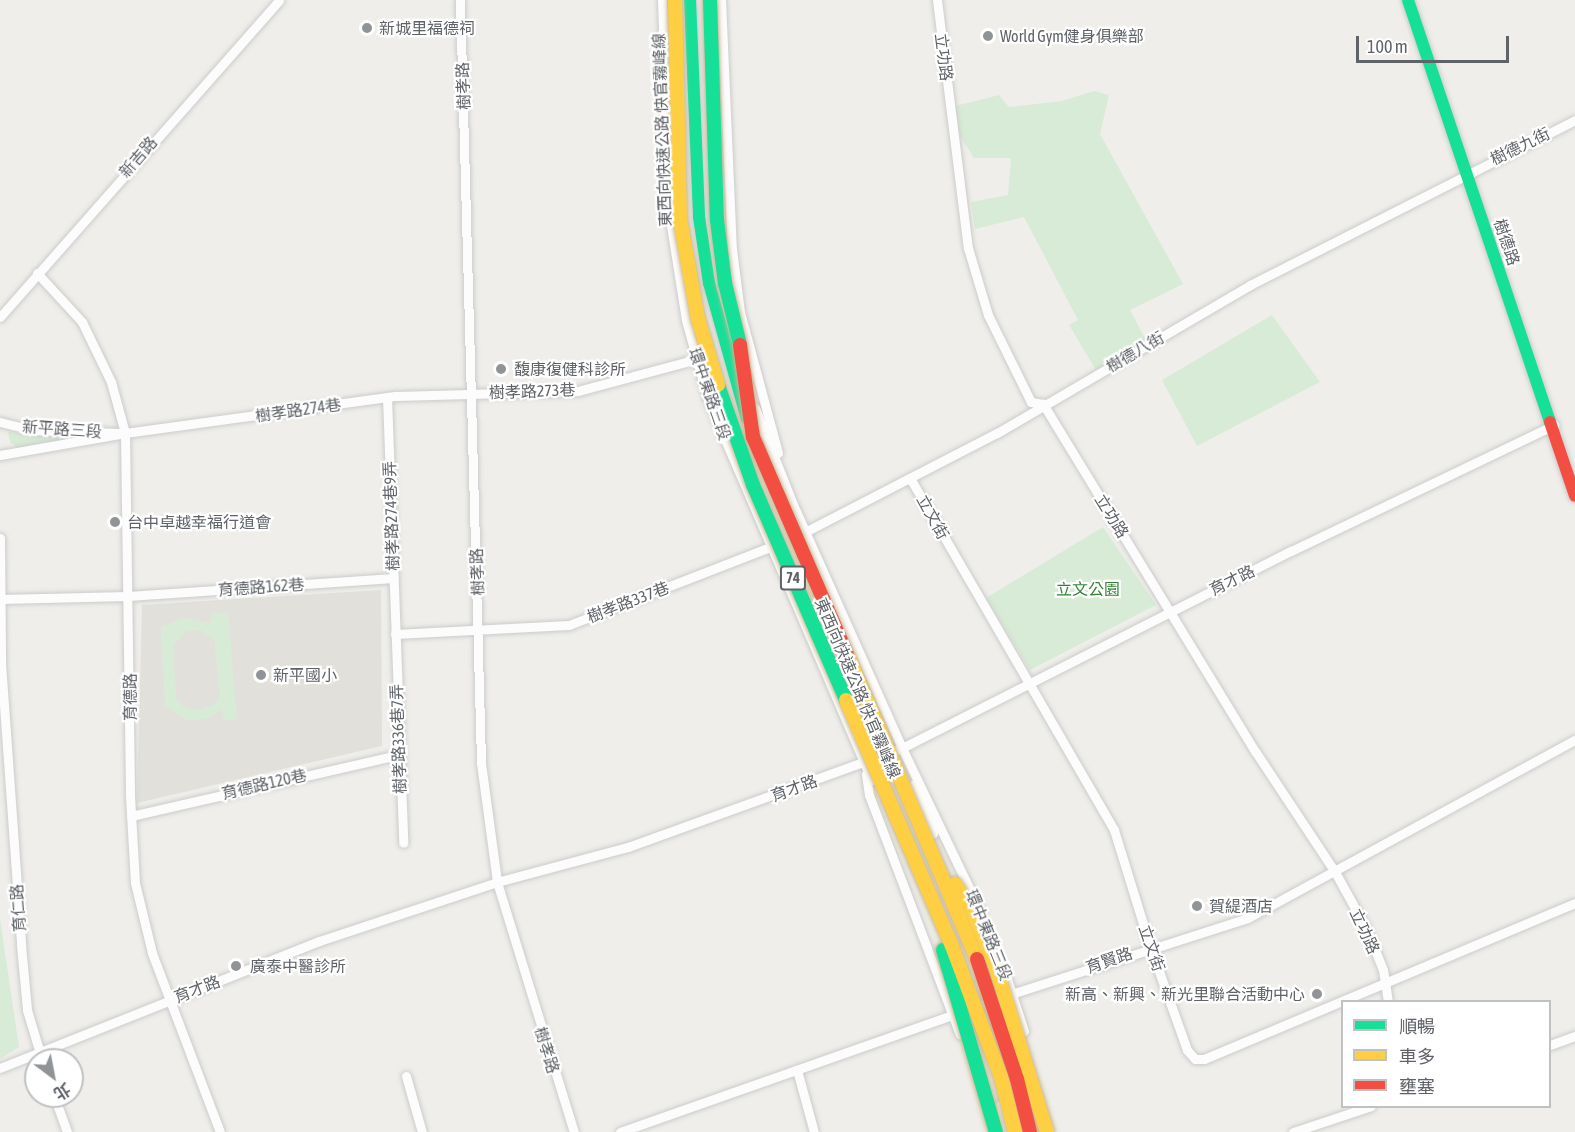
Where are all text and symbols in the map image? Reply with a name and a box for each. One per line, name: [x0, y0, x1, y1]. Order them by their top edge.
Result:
place label: 新城里福德祠: [379, 18, 475, 38]
marker: 新城里福德祠: [360, 21, 374, 35]
scale bar: [1359, 24, 1512, 62]
place label: World Gym健身俱樂部: [1000, 26, 1144, 46]
marker: World Gym健身俱樂部: [981, 29, 995, 43]
street label: 立功路: [932, 32, 956, 82]
street label: 東西向快速公路 快官霧峰線: [649, 33, 675, 227]
text: 100 m: [1367, 36, 1408, 57]
street label: 樹孝路: [453, 62, 473, 110]
street label: 樹德九街: [1487, 123, 1553, 169]
street label: 新吉路: [115, 133, 161, 181]
street label: 樹德路: [1490, 216, 1524, 268]
street label: 樹德八街: [1102, 328, 1168, 376]
street label: 環中東路三段: [685, 345, 735, 443]
place label: 馥康復健科診所: [514, 359, 626, 379]
marker: 馥康復健科診所: [492, 360, 510, 378]
street label: 樹孝路273巷: [488, 380, 576, 402]
street label: 樹孝路274巷: [254, 394, 342, 426]
street label: 新平路三段: [21, 417, 103, 441]
street label: 樹孝路274巷9弄: [379, 461, 403, 571]
street label: 立文街: [913, 491, 953, 543]
street label: 立功路: [1091, 491, 1133, 541]
place label: 台中卓越幸福行道會: [127, 512, 271, 532]
marker: 台中卓越幸福行道會: [108, 515, 122, 529]
street label: 樹孝路: [467, 548, 487, 596]
street label: 育才路: [1206, 561, 1258, 599]
road number: 74: [780, 566, 806, 590]
street label: 育德路162巷: [217, 574, 305, 600]
street label: 樹孝路337巷: [584, 578, 672, 626]
park label: 立文公園: [1056, 579, 1120, 599]
street label: 東西向快速公路 快官霧峰線: [811, 595, 905, 781]
place label: 新平國小: [273, 665, 337, 685]
marker: 新平國小: [254, 668, 268, 682]
street label: 育德路: [120, 673, 140, 721]
street label: 樹孝路336巷7弄: [386, 684, 410, 794]
street label: 育德路120巷: [220, 765, 308, 803]
street label: 育才路: [768, 771, 820, 805]
street label: 育仁路: [7, 883, 29, 933]
street label: 環中東路三段: [962, 887, 1016, 983]
place label: 賀緹酒店: [1209, 896, 1273, 916]
marker: 賀緹酒店: [1190, 899, 1204, 913]
street label: 立功路: [1346, 905, 1384, 957]
street label: 立文街: [1135, 922, 1169, 974]
street label: 育賢路: [1083, 943, 1135, 977]
place label: 廣泰中醫診所: [250, 956, 346, 976]
marker: 廣泰中醫診所: [227, 957, 245, 975]
street label: 育才路: [171, 971, 223, 1007]
place label: 新高、新興、新光里聯合活動中心: [1065, 984, 1305, 1004]
marker: 新高、新興、新光里聯合活動中心: [1310, 987, 1324, 1001]
legend: [1341, 1000, 1551, 1108]
text: 順暢: [1399, 1016, 1435, 1037]
street label: 樹孝路: [531, 1024, 563, 1076]
text: 車多: [1399, 1046, 1435, 1067]
north arrow: [24, 1048, 84, 1108]
text: 壅塞: [1399, 1076, 1435, 1097]
text: 北: [51, 1080, 74, 1103]

